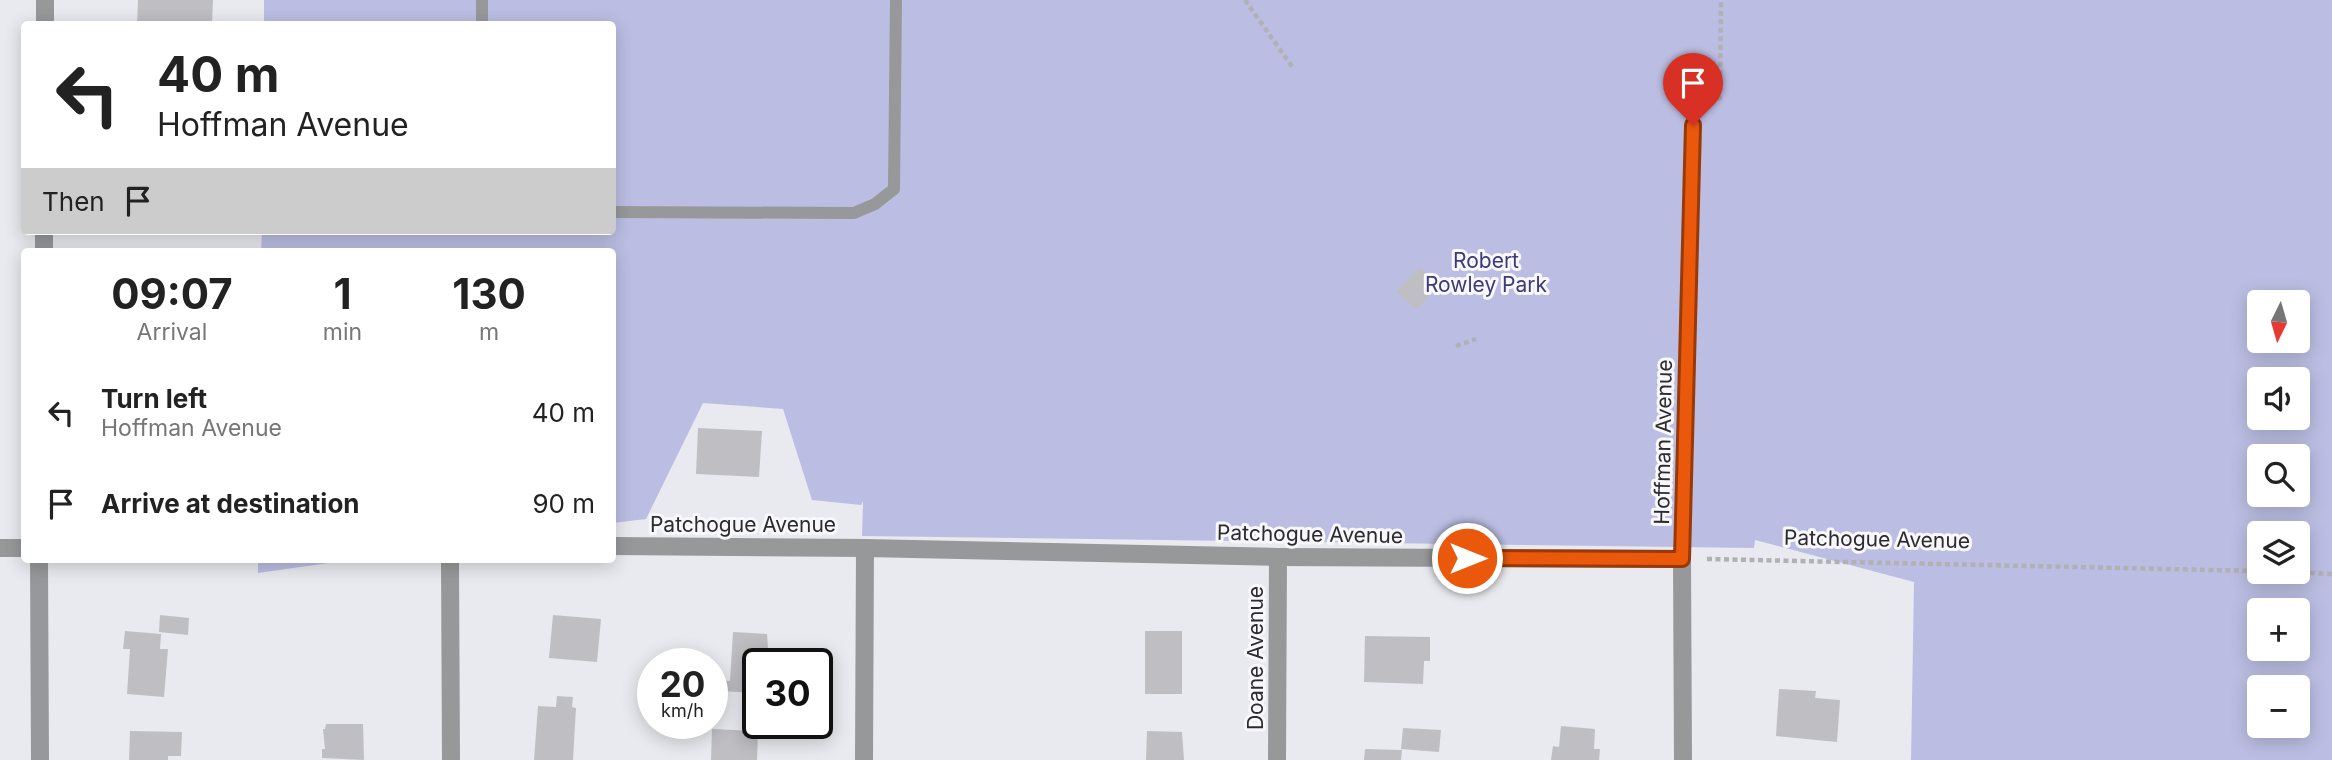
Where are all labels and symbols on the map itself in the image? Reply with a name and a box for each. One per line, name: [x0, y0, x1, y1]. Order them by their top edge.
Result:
pin: [1663, 53, 1723, 125]
park label: Robert Rowley Park: [1425, 248, 1548, 297]
north arrow: [2247, 290, 2310, 354]
street label: Hoffman Avenue: [1649, 359, 1677, 525]
street label: Patchogue Avenue: [650, 512, 836, 537]
street label: Patchogue Avenue: [1217, 520, 1403, 548]
position arrow: [1430, 521, 1504, 595]
street label: Patchogue Avenue: [1784, 525, 1970, 553]
street label: Doane Avenue: [1243, 586, 1268, 730]
speed limit sign: 30: [742, 648, 833, 739]

